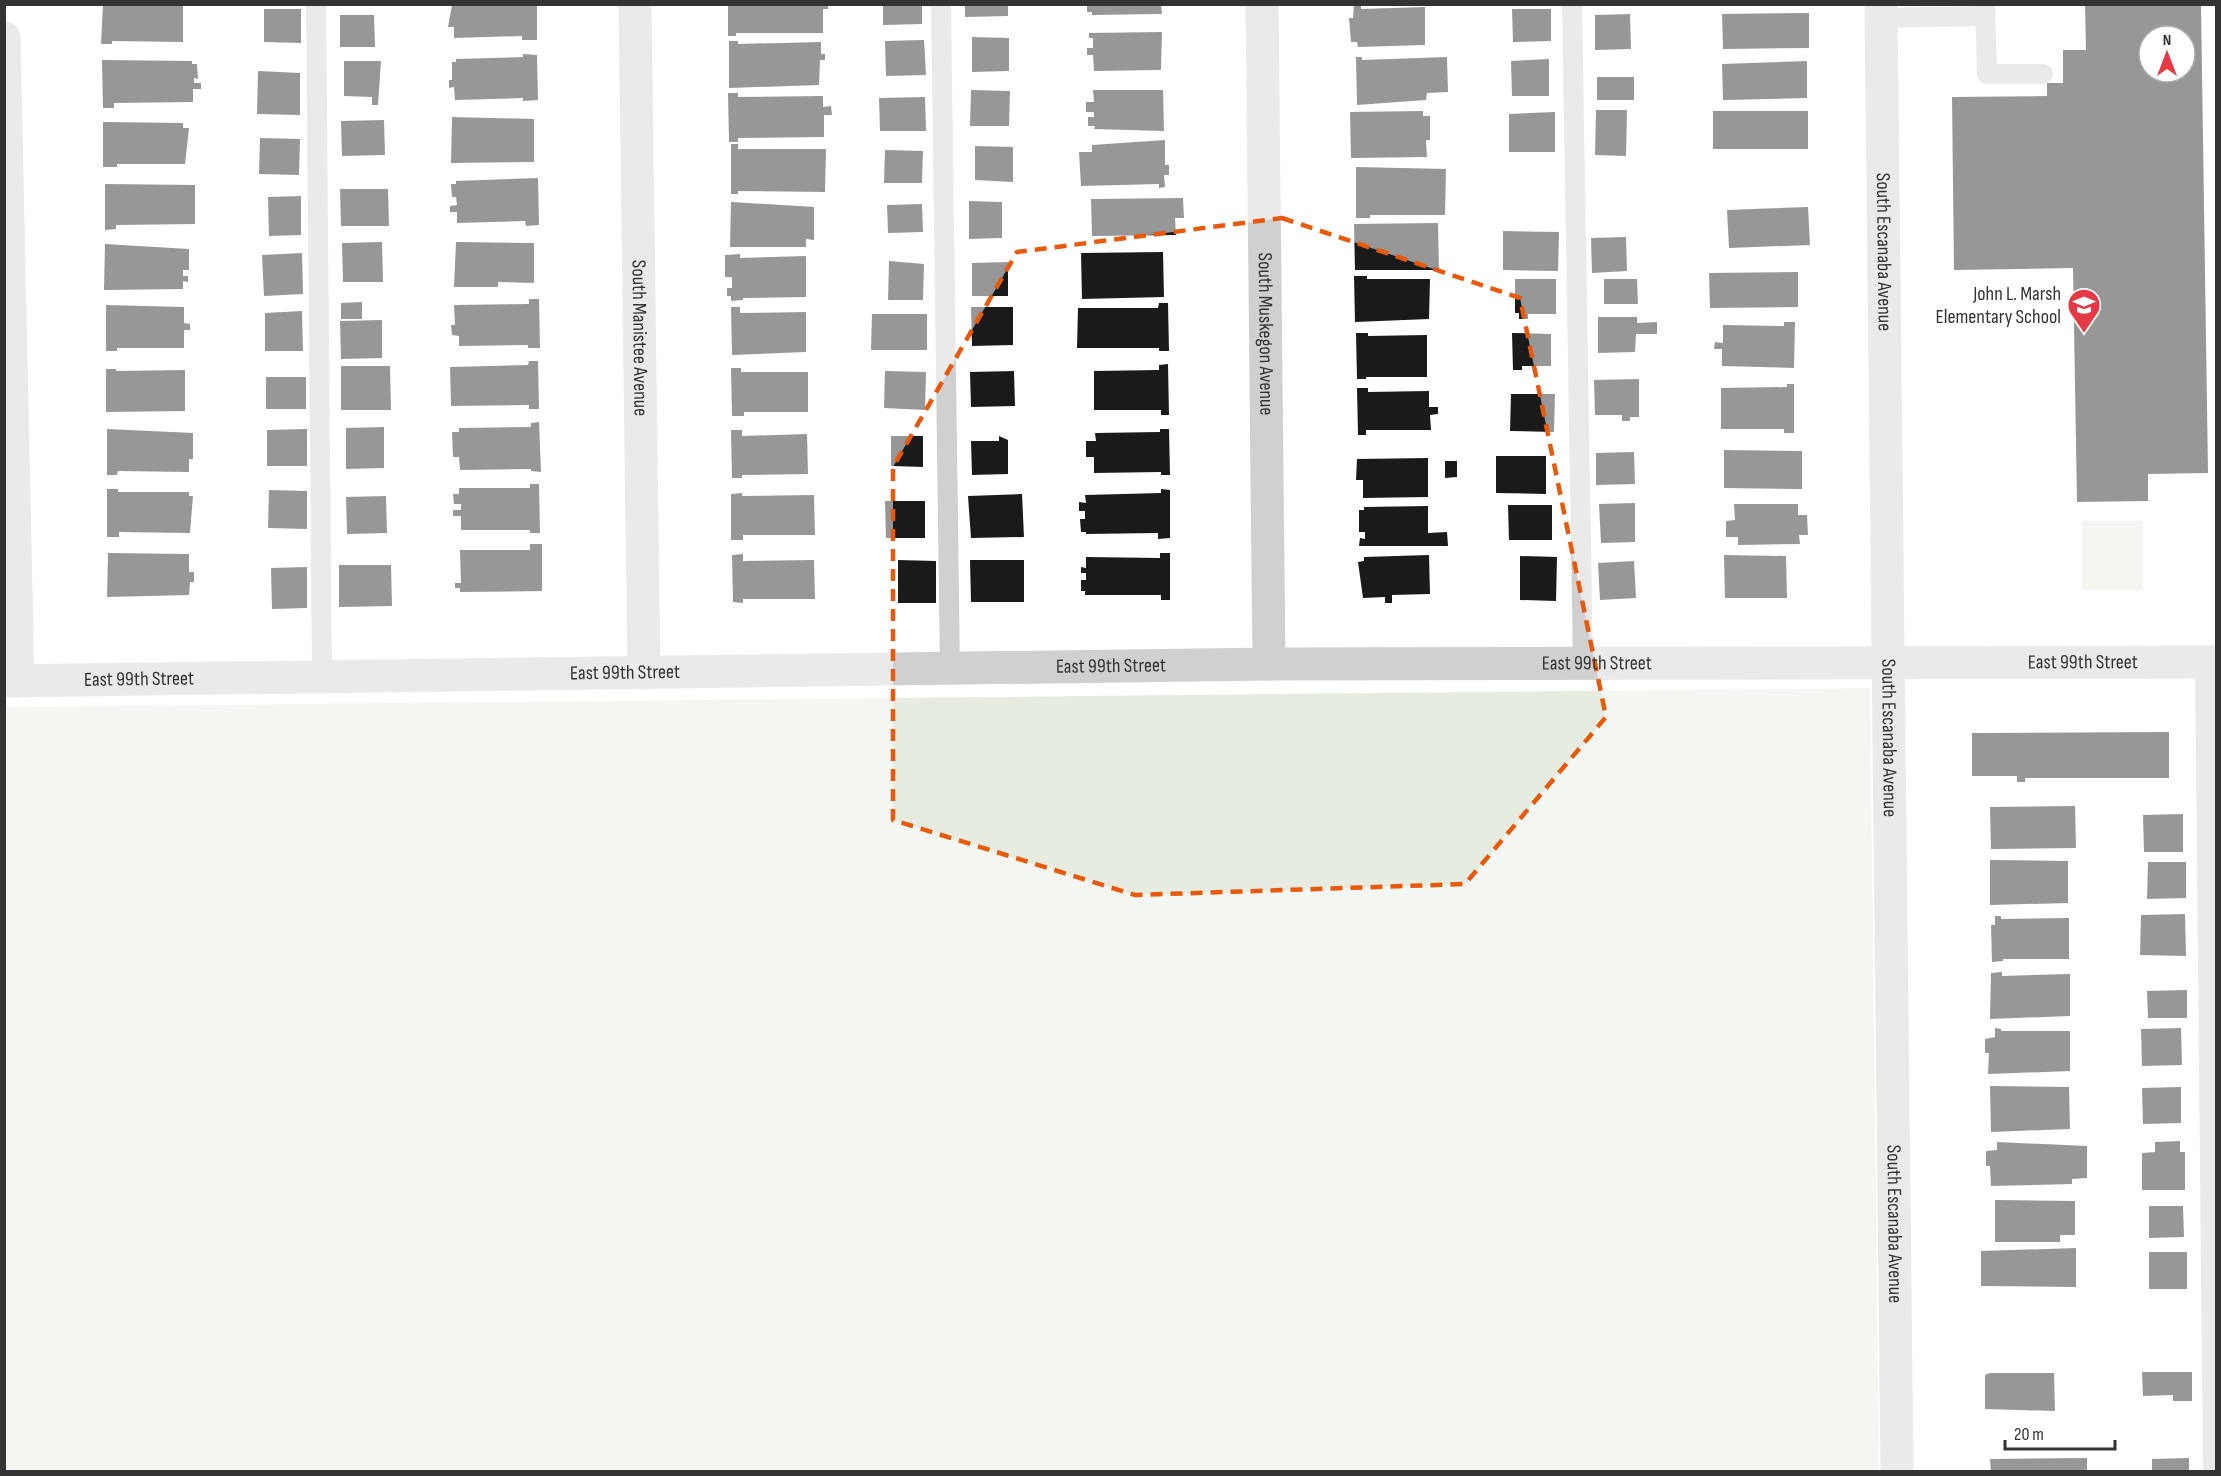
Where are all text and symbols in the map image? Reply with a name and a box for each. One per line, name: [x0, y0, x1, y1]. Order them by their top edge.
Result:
north arrow: [2137, 24, 2197, 84]
text: N: [2163, 31, 2171, 50]
street label: South Escanaba Avenue: [1871, 173, 1897, 331]
street label: South Muskegon Avenue: [1253, 252, 1278, 416]
street label: South Manistee Avenue: [626, 260, 653, 416]
place label: John L. Marsh Elementary School: [1935, 282, 2061, 329]
school or university icon: John L. Marsh Elementary School: [2066, 287, 2102, 334]
street label: East 99th Street: [2028, 650, 2138, 674]
street label: East 99th Street: [1542, 651, 1652, 675]
street label: East 99th Street: [1056, 653, 1166, 679]
street label: South Escanaba Avenue: [1876, 659, 1902, 817]
street label: East 99th Street: [570, 660, 680, 685]
street label: East 99th Street: [84, 666, 194, 692]
street label: South Escanaba Avenue: [1881, 1145, 1907, 1303]
scale bar: [2005, 1413, 2114, 1451]
text: 20 m: [2014, 1424, 2044, 1445]

